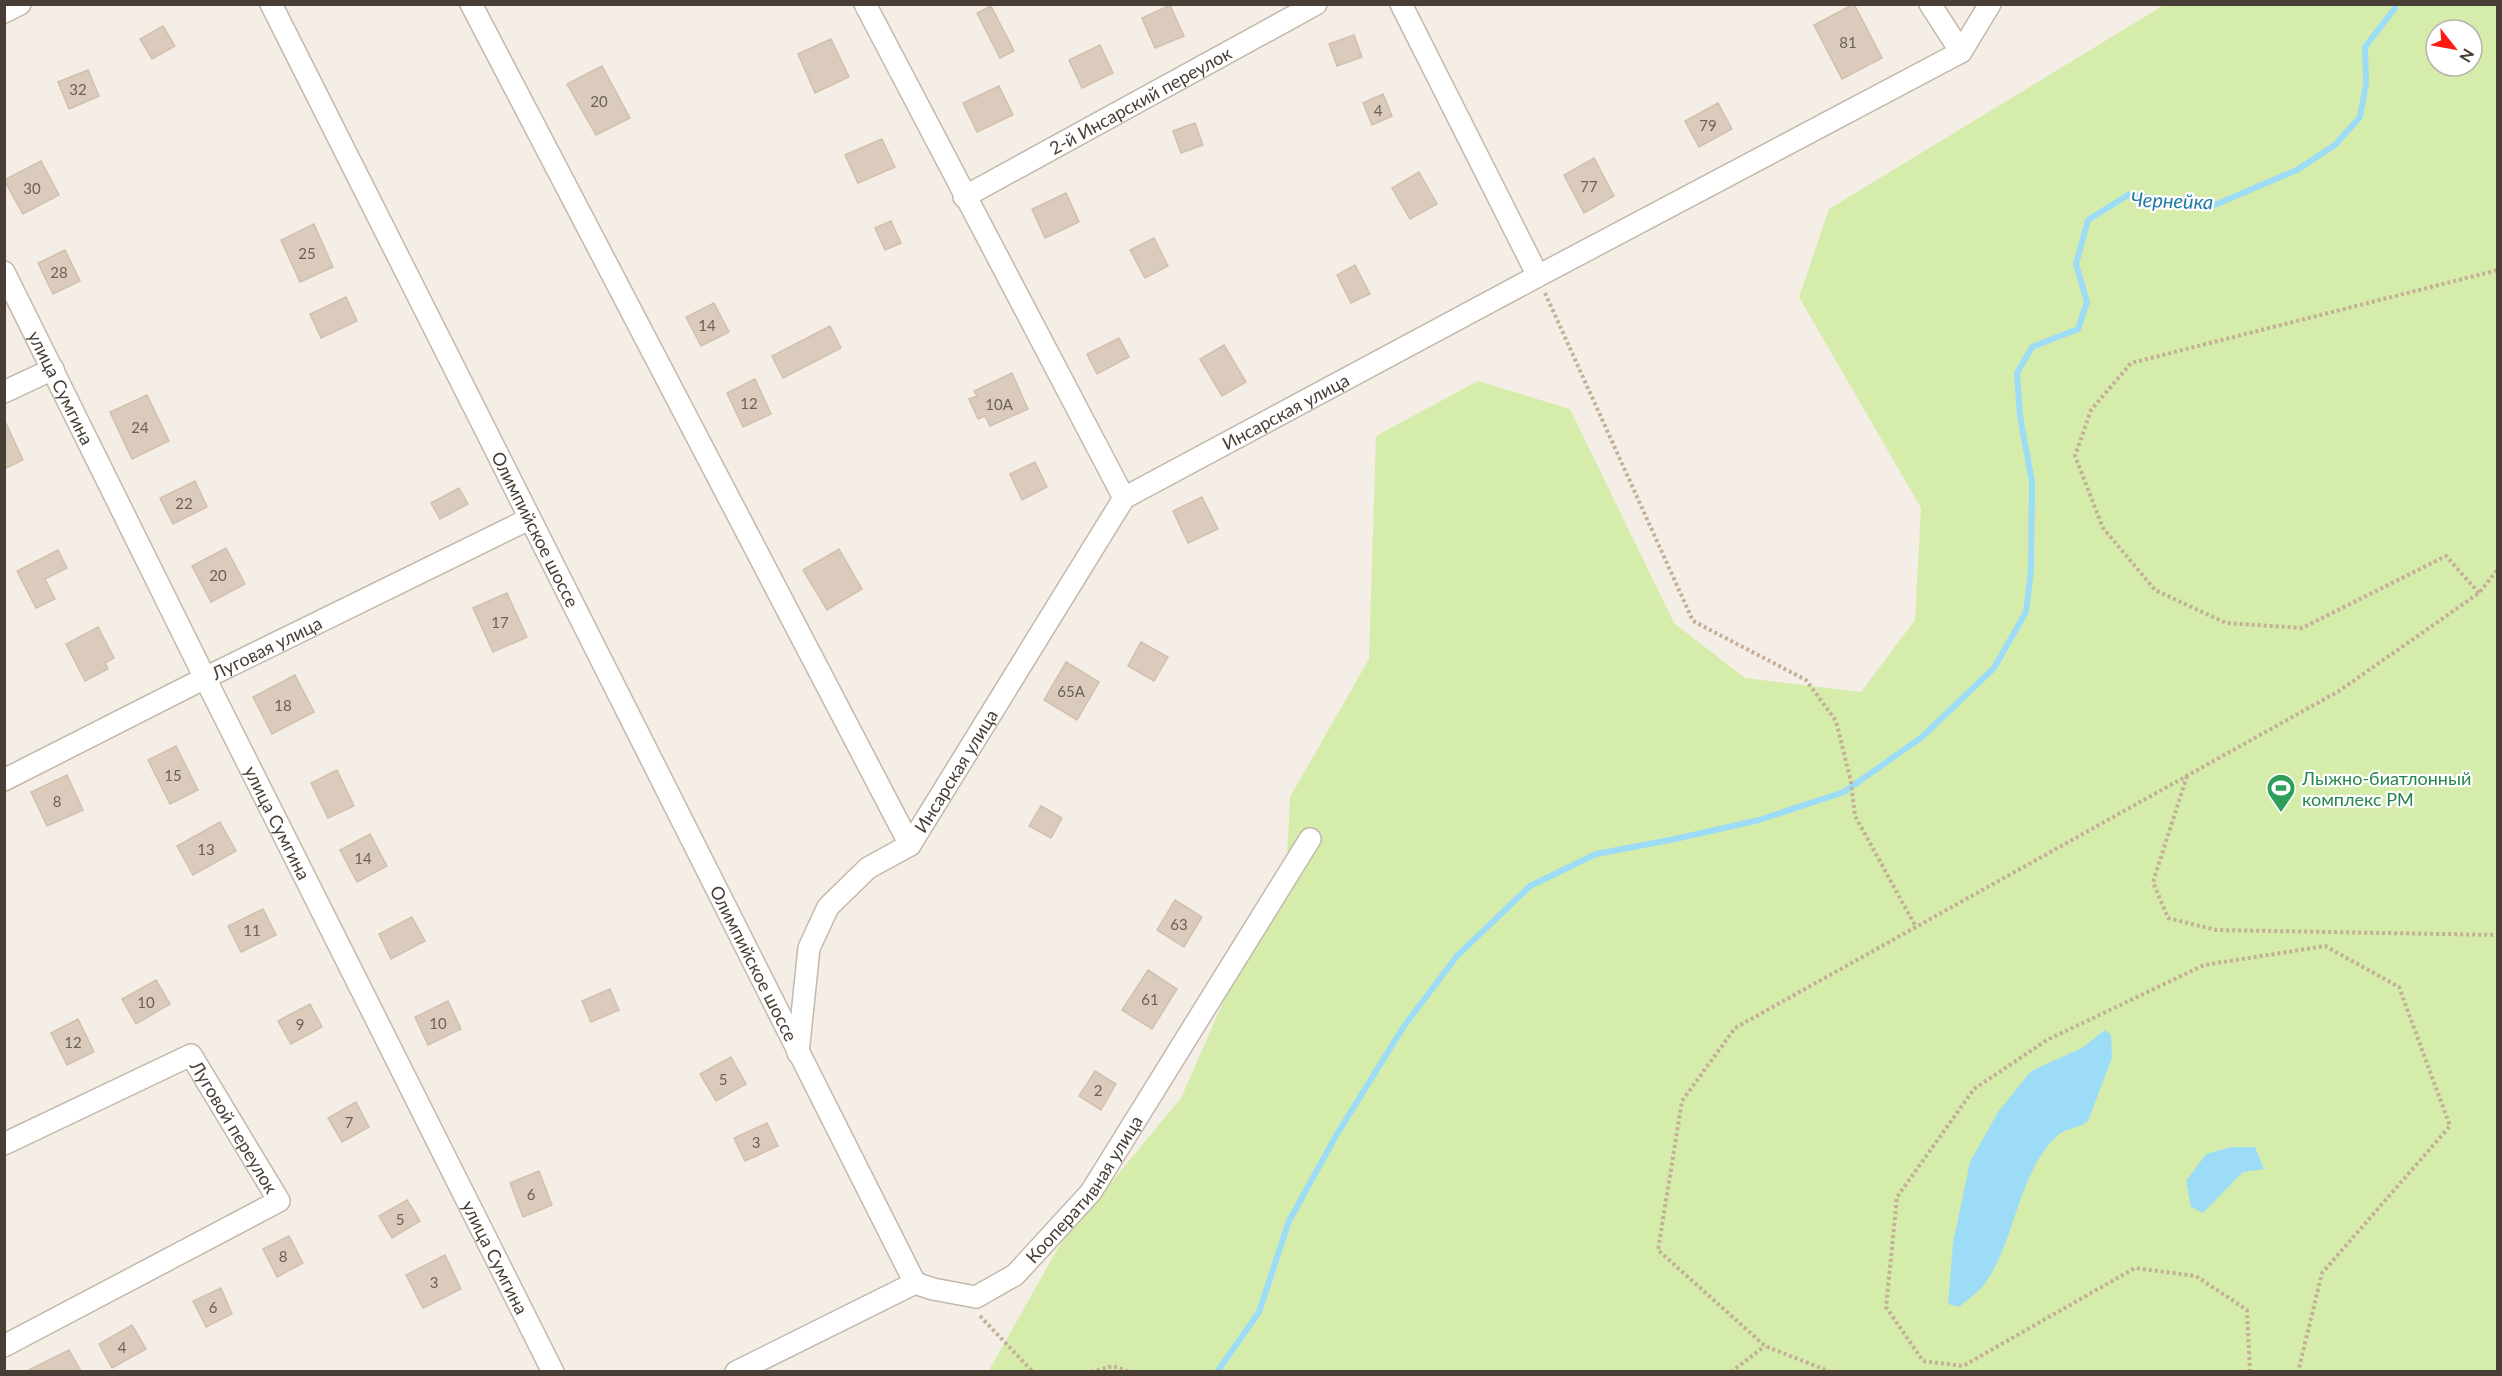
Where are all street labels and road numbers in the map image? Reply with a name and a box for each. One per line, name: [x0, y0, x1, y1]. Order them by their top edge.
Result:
street label: 2-й Инсарский переулок: [1045, 41, 1236, 159]
street label: улица Сумгина: [24, 327, 99, 448]
street label: Инсарская улица: [1218, 368, 1353, 454]
street label: Олимпийское шоссе: [487, 448, 584, 611]
street label: Луговая улица: [207, 611, 325, 685]
street label: Инсарская улица: [909, 705, 1002, 837]
street label: улица Сумгина: [240, 762, 315, 883]
street label: Олимпийское шоссе: [706, 882, 802, 1045]
street label: Луговой переулок: [185, 1056, 283, 1198]
street label: Кооперативная улица: [1021, 1111, 1147, 1267]
street label: улица Сумгина: [458, 1197, 533, 1318]

